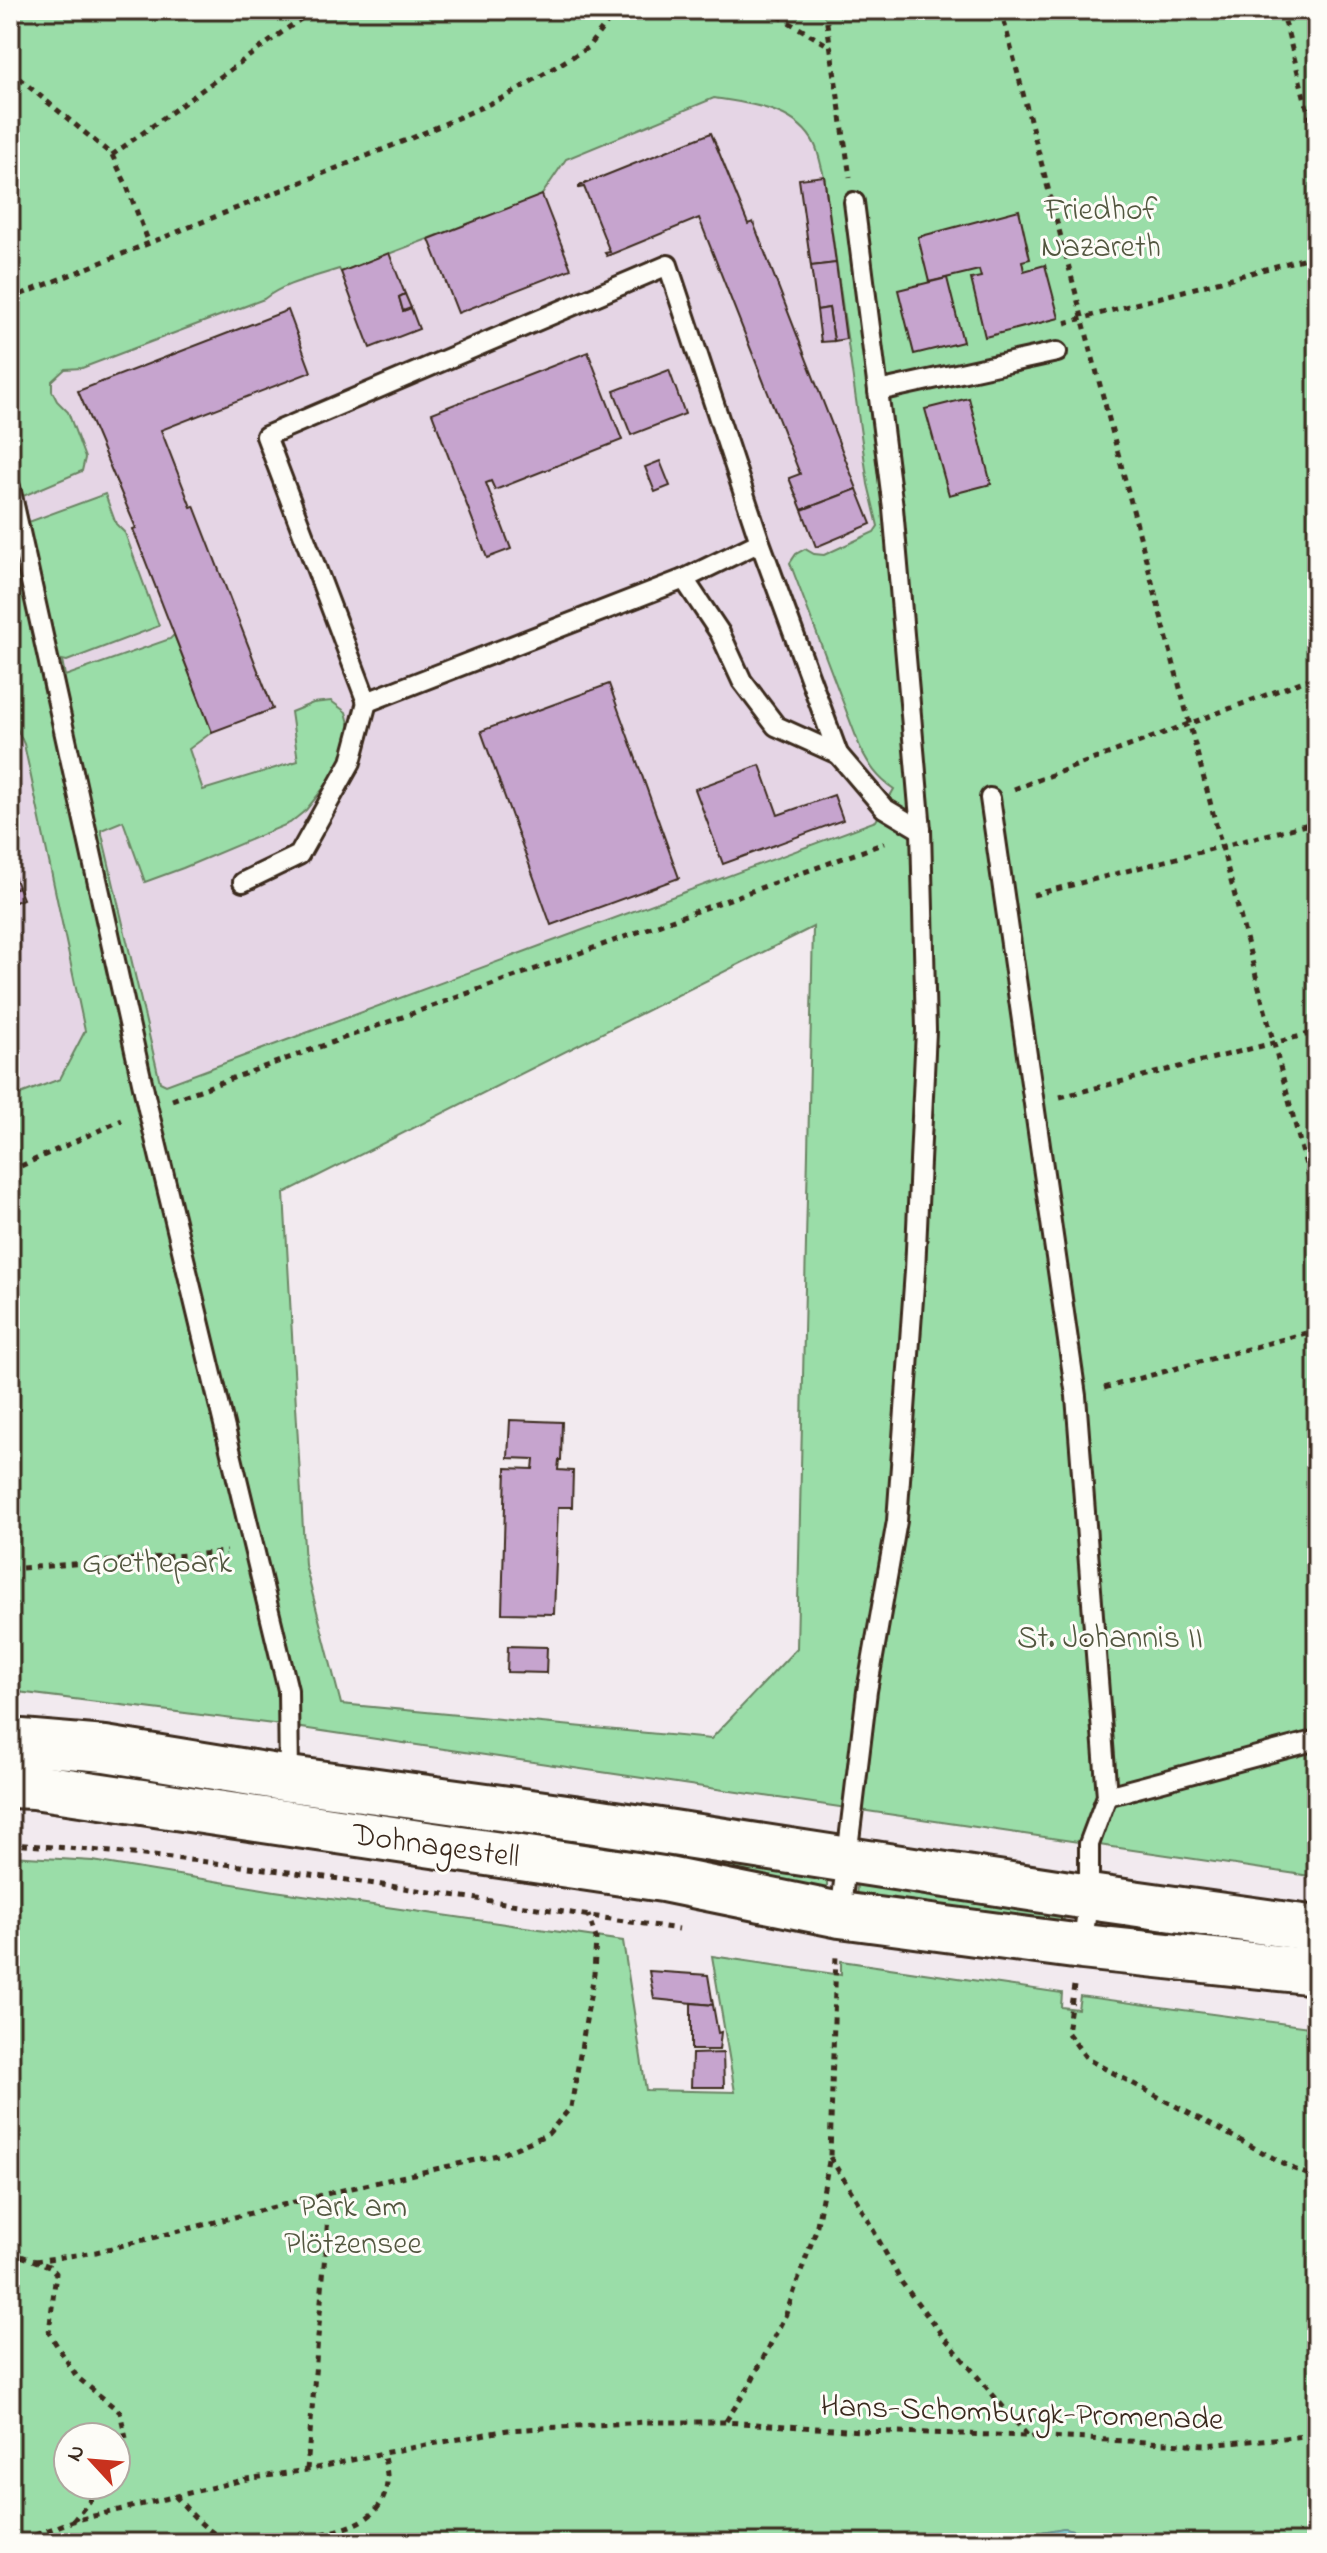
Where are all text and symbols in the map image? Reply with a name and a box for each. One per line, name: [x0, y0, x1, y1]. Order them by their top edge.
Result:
park label: Friedhof Nazareth: [1041, 188, 1161, 272]
park label: Goethepark: [82, 1541, 233, 1588]
park label: St. Johannis II: [1017, 1616, 1203, 1663]
street label: Dohnagestell: [348, 1812, 522, 1882]
park label: Park am Plötzensee: [284, 2185, 423, 2269]
street label: Hans-Schomburgk-Promenade: [820, 2384, 1225, 2445]
north arrow: [52, 2421, 132, 2501]
text: N: [59, 2440, 94, 2467]

